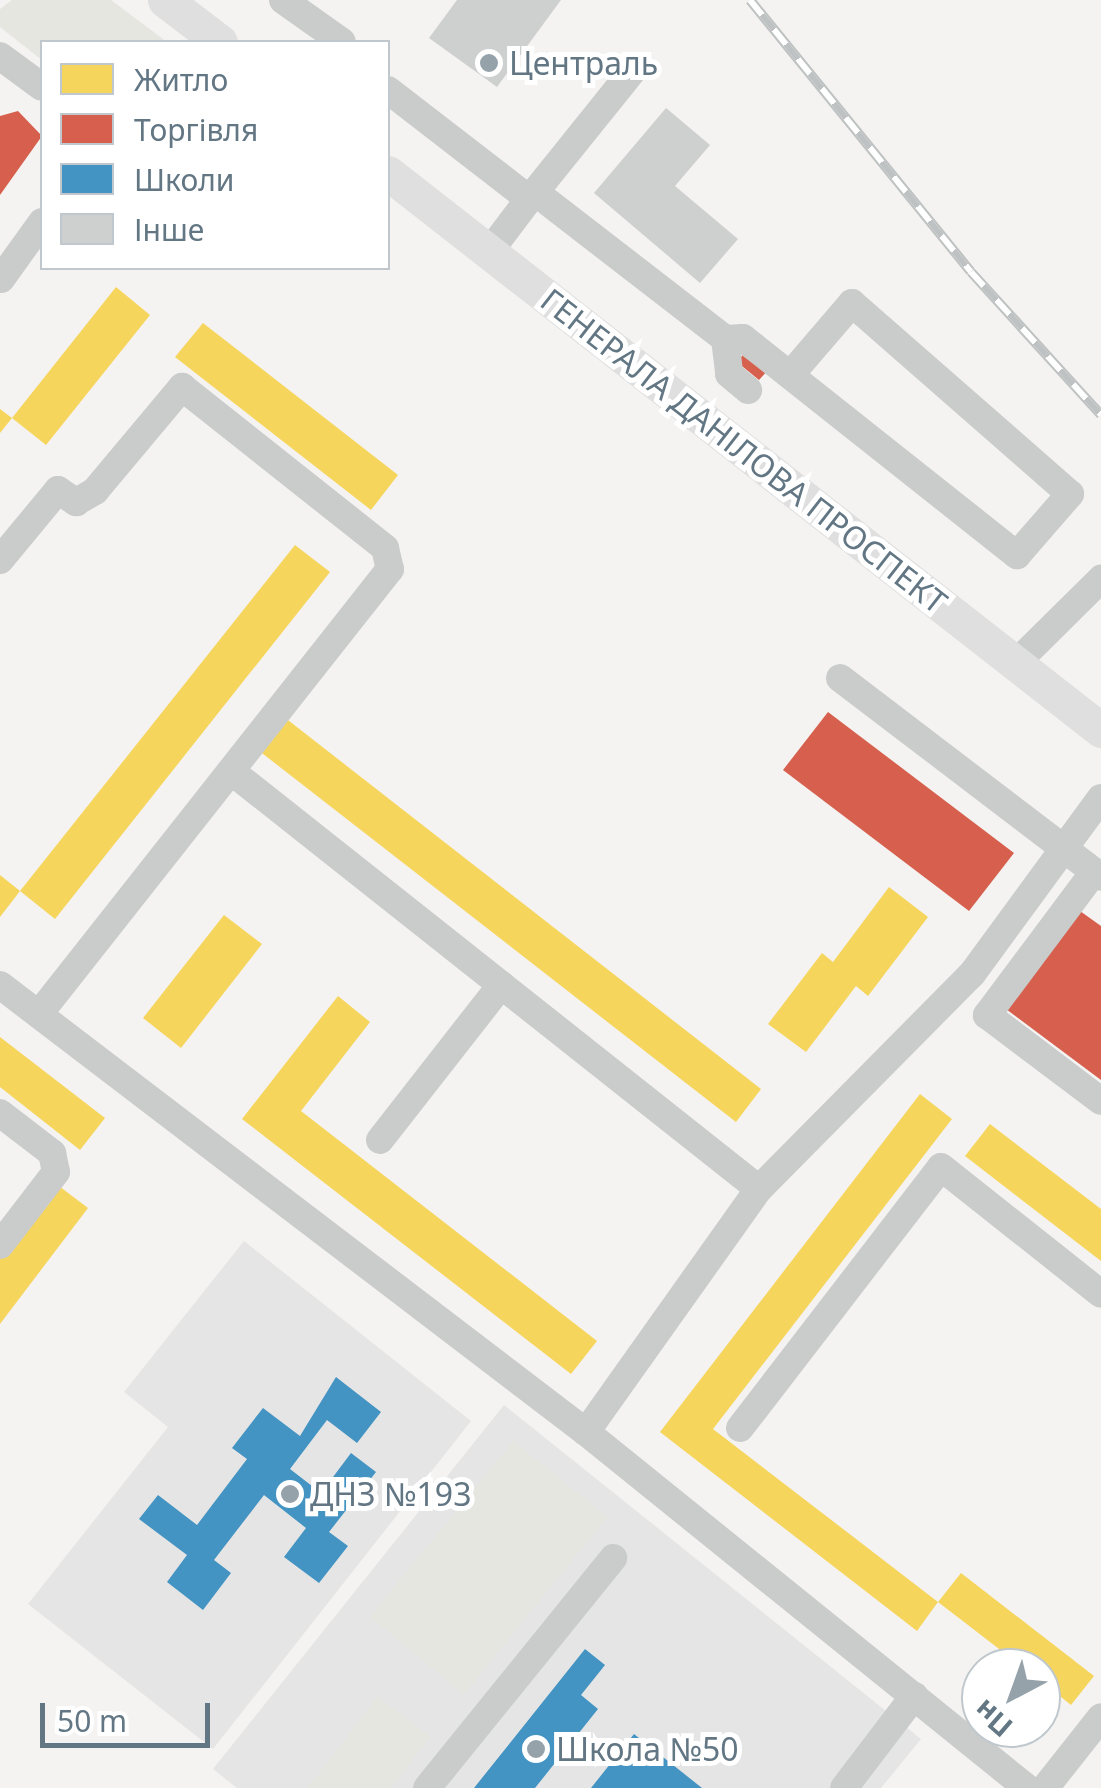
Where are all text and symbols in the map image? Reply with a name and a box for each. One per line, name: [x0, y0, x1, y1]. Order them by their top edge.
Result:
legend: [40, 40, 390, 270]
place label: Централь: [509, 44, 658, 82]
marker: Централь: [478, 52, 500, 74]
text: Житло: [134, 59, 228, 100]
text: Торгівля: [134, 109, 258, 150]
text: Школи: [134, 159, 234, 200]
text: Інше: [134, 209, 204, 250]
street label: ГЕНЕРАЛА ДАНІЛОВА ПРОСПЕКТ: [533, 281, 955, 621]
place label: ДНЗ №193: [310, 1475, 471, 1513]
marker: ДНЗ №193: [279, 1483, 301, 1505]
north arrow: [961, 1648, 1061, 1748]
scale bar: [45, 1683, 215, 1745]
text: Пн: [965, 1692, 1020, 1747]
text: 50 m: [57, 1700, 127, 1741]
place label: Школа №50: [556, 1730, 739, 1768]
marker: Школа №50: [525, 1738, 547, 1760]

